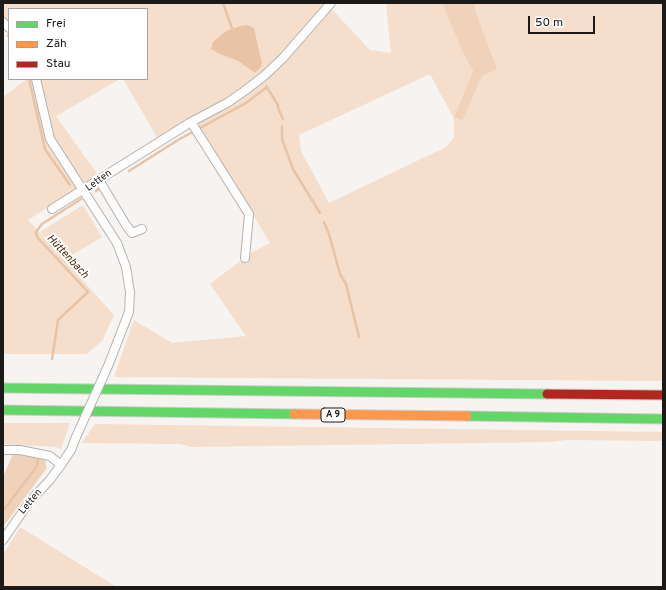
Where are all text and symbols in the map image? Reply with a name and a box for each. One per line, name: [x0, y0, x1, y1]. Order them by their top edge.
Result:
legend: [8, 8, 148, 80]
scale bar: [530, 8, 597, 34]
text: 50 m: [535, 15, 563, 31]
text: Frei: [46, 16, 66, 32]
text: Zäh: [46, 36, 67, 52]
text: Stau: [46, 56, 71, 72]
street label: Letten: [84, 168, 114, 194]
water label: Hüttenbach: [43, 232, 91, 282]
road number: A 9: [321, 408, 345, 422]
street label: Letten: [17, 487, 45, 517]

